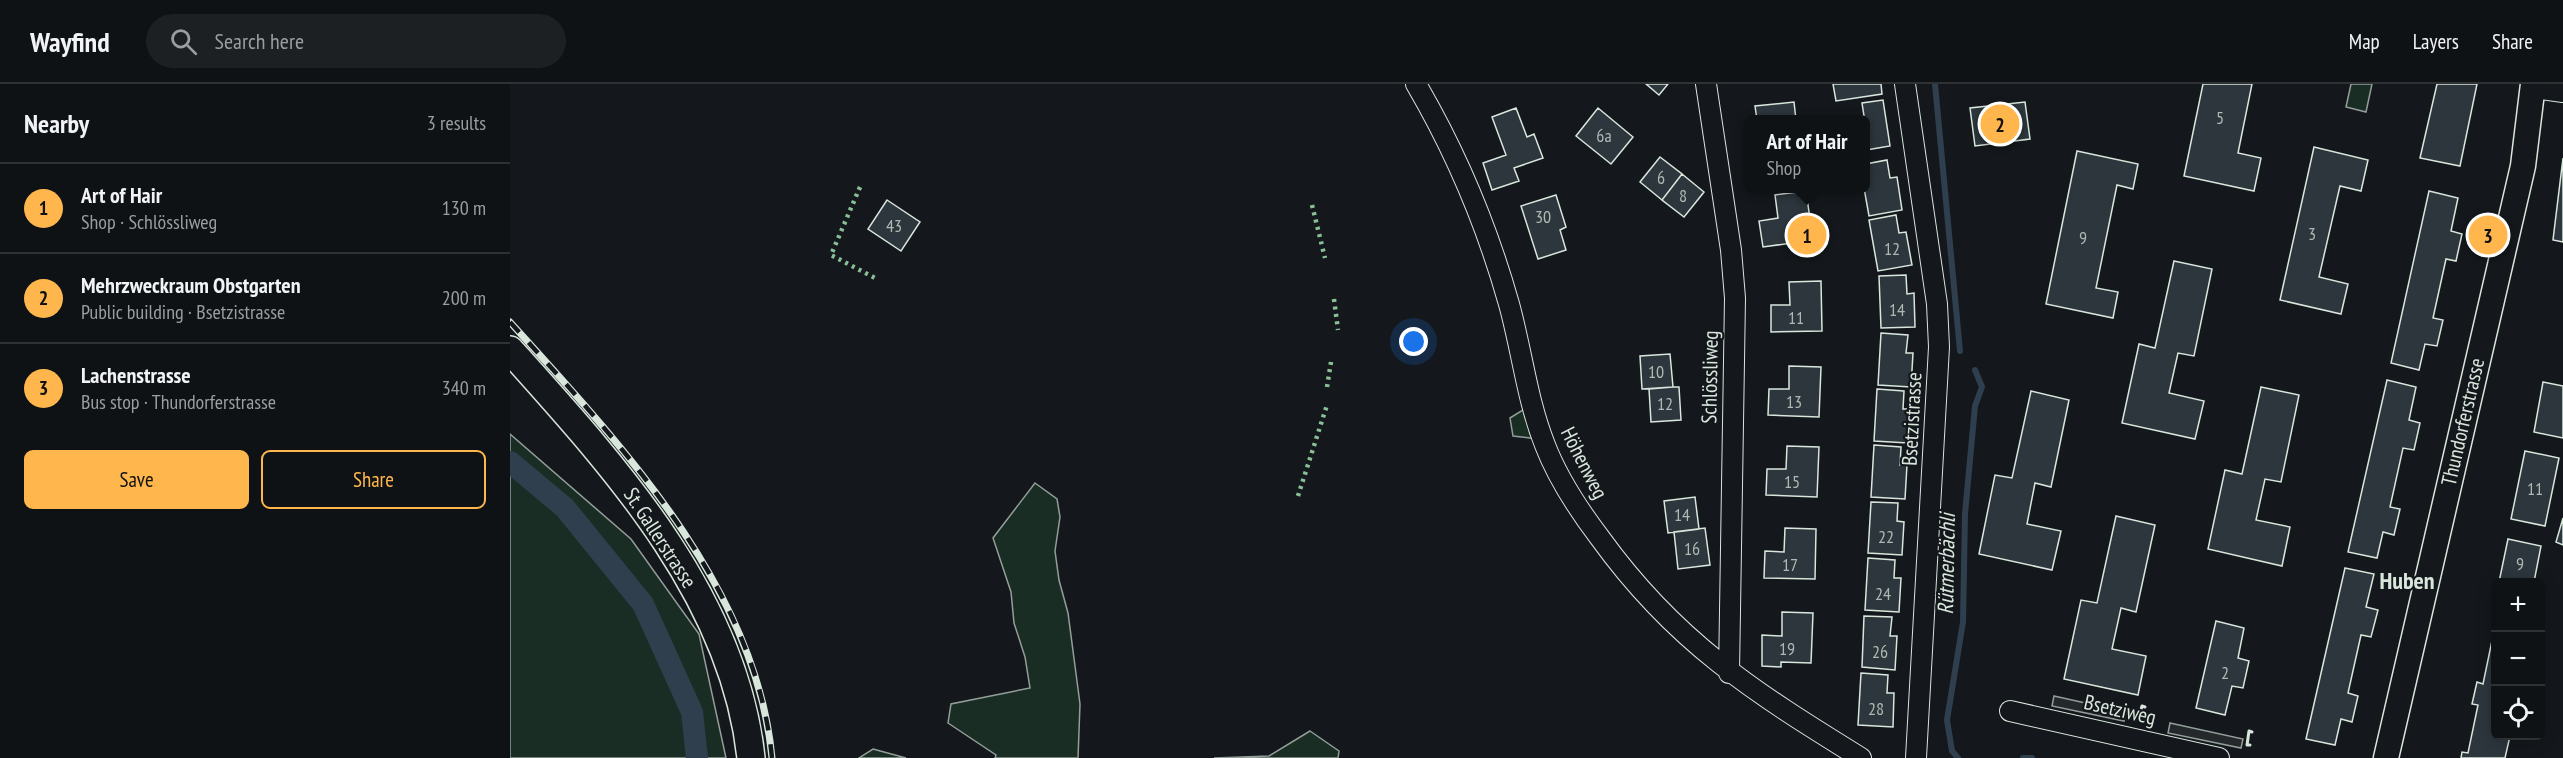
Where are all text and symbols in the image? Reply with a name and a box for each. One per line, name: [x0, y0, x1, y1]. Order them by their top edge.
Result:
search box: [146, 14, 566, 68]
text: Wayfind: [30, 23, 110, 60]
icon: search: [167, 25, 200, 58]
text: Search here: [215, 27, 304, 55]
text: Map: [2349, 28, 2380, 55]
text: Layers: [2413, 28, 2459, 55]
text: Share: [2492, 28, 2533, 55]
pin: 2: [1980, 102, 2020, 147]
house number: 5: [2216, 106, 2224, 129]
text: Nearby: [24, 107, 89, 140]
text: 3 results: [427, 110, 486, 136]
popup: [1744, 115, 1870, 193]
house number: 6a: [1596, 124, 1612, 147]
text: Art of Hair: [1766, 127, 1848, 155]
text: Shop: [1766, 155, 1801, 181]
house number: 6: [1657, 166, 1665, 189]
text: Art of Hair: [81, 181, 162, 209]
house number: 8: [1679, 184, 1687, 207]
text: 1: [39, 195, 48, 221]
text: 130 m: [442, 195, 486, 221]
house number: 30: [1535, 205, 1551, 228]
text: Shop · Schlössliweg: [81, 209, 217, 235]
pin: 1: [1788, 212, 1826, 258]
pin: 3: [2468, 212, 2508, 258]
house number: 43: [886, 214, 902, 237]
house number: 3: [2308, 222, 2316, 245]
house number: 9: [2079, 226, 2087, 249]
house number: 12: [1884, 237, 1900, 260]
text: Mehrzweckraum Obstgarten: [81, 271, 301, 299]
text: 2: [39, 285, 48, 311]
text: 200 m: [442, 285, 486, 311]
house number: 14: [1889, 298, 1905, 321]
text: Public building · Bsetzistrasse: [81, 299, 285, 325]
house number: 11: [1788, 306, 1804, 329]
your location: [1399, 327, 1428, 356]
street label: Schlössliweg: [1695, 330, 1724, 424]
street label: Thundorferstrasse: [2435, 355, 2490, 488]
house number: 10: [1648, 360, 1664, 383]
text: Lachenstrasse: [81, 361, 191, 389]
street label: Bsetzistrasse: [1896, 372, 1927, 466]
text: 3: [39, 375, 48, 401]
text: 340 m: [442, 375, 486, 401]
text: Bus stop · Thundorferstrasse: [81, 389, 276, 415]
house number: 13: [1786, 390, 1802, 413]
house number: 12: [1657, 392, 1673, 415]
street label: Höhenweg: [1555, 422, 1614, 503]
button: Save: [24, 450, 249, 509]
button: Share: [261, 450, 486, 509]
house number: 15: [1784, 470, 1800, 493]
house number: 11: [2527, 477, 2543, 500]
street label: St. Gallerstrasse: [618, 482, 703, 593]
house number: 14: [1674, 503, 1690, 526]
water label: Rütmerbächli: [1931, 510, 1961, 615]
house number: 22: [1878, 525, 1894, 548]
house number: 16: [1684, 537, 1700, 560]
house number: 9: [2516, 552, 2524, 575]
house number: 17: [1782, 553, 1798, 576]
district label: Huben: [2379, 565, 2435, 596]
map controls: [2491, 578, 2545, 740]
button: +: [2491, 578, 2545, 632]
house number: 24: [1875, 582, 1891, 605]
button: −: [2491, 632, 2545, 686]
house number: 19: [1779, 637, 1795, 660]
house number: 26: [1872, 640, 1888, 663]
house number: 2: [2221, 661, 2229, 684]
button: locate: [2491, 686, 2545, 740]
street label: Bsetziweg: [2081, 688, 2159, 731]
house number: 28: [1868, 697, 1884, 720]

